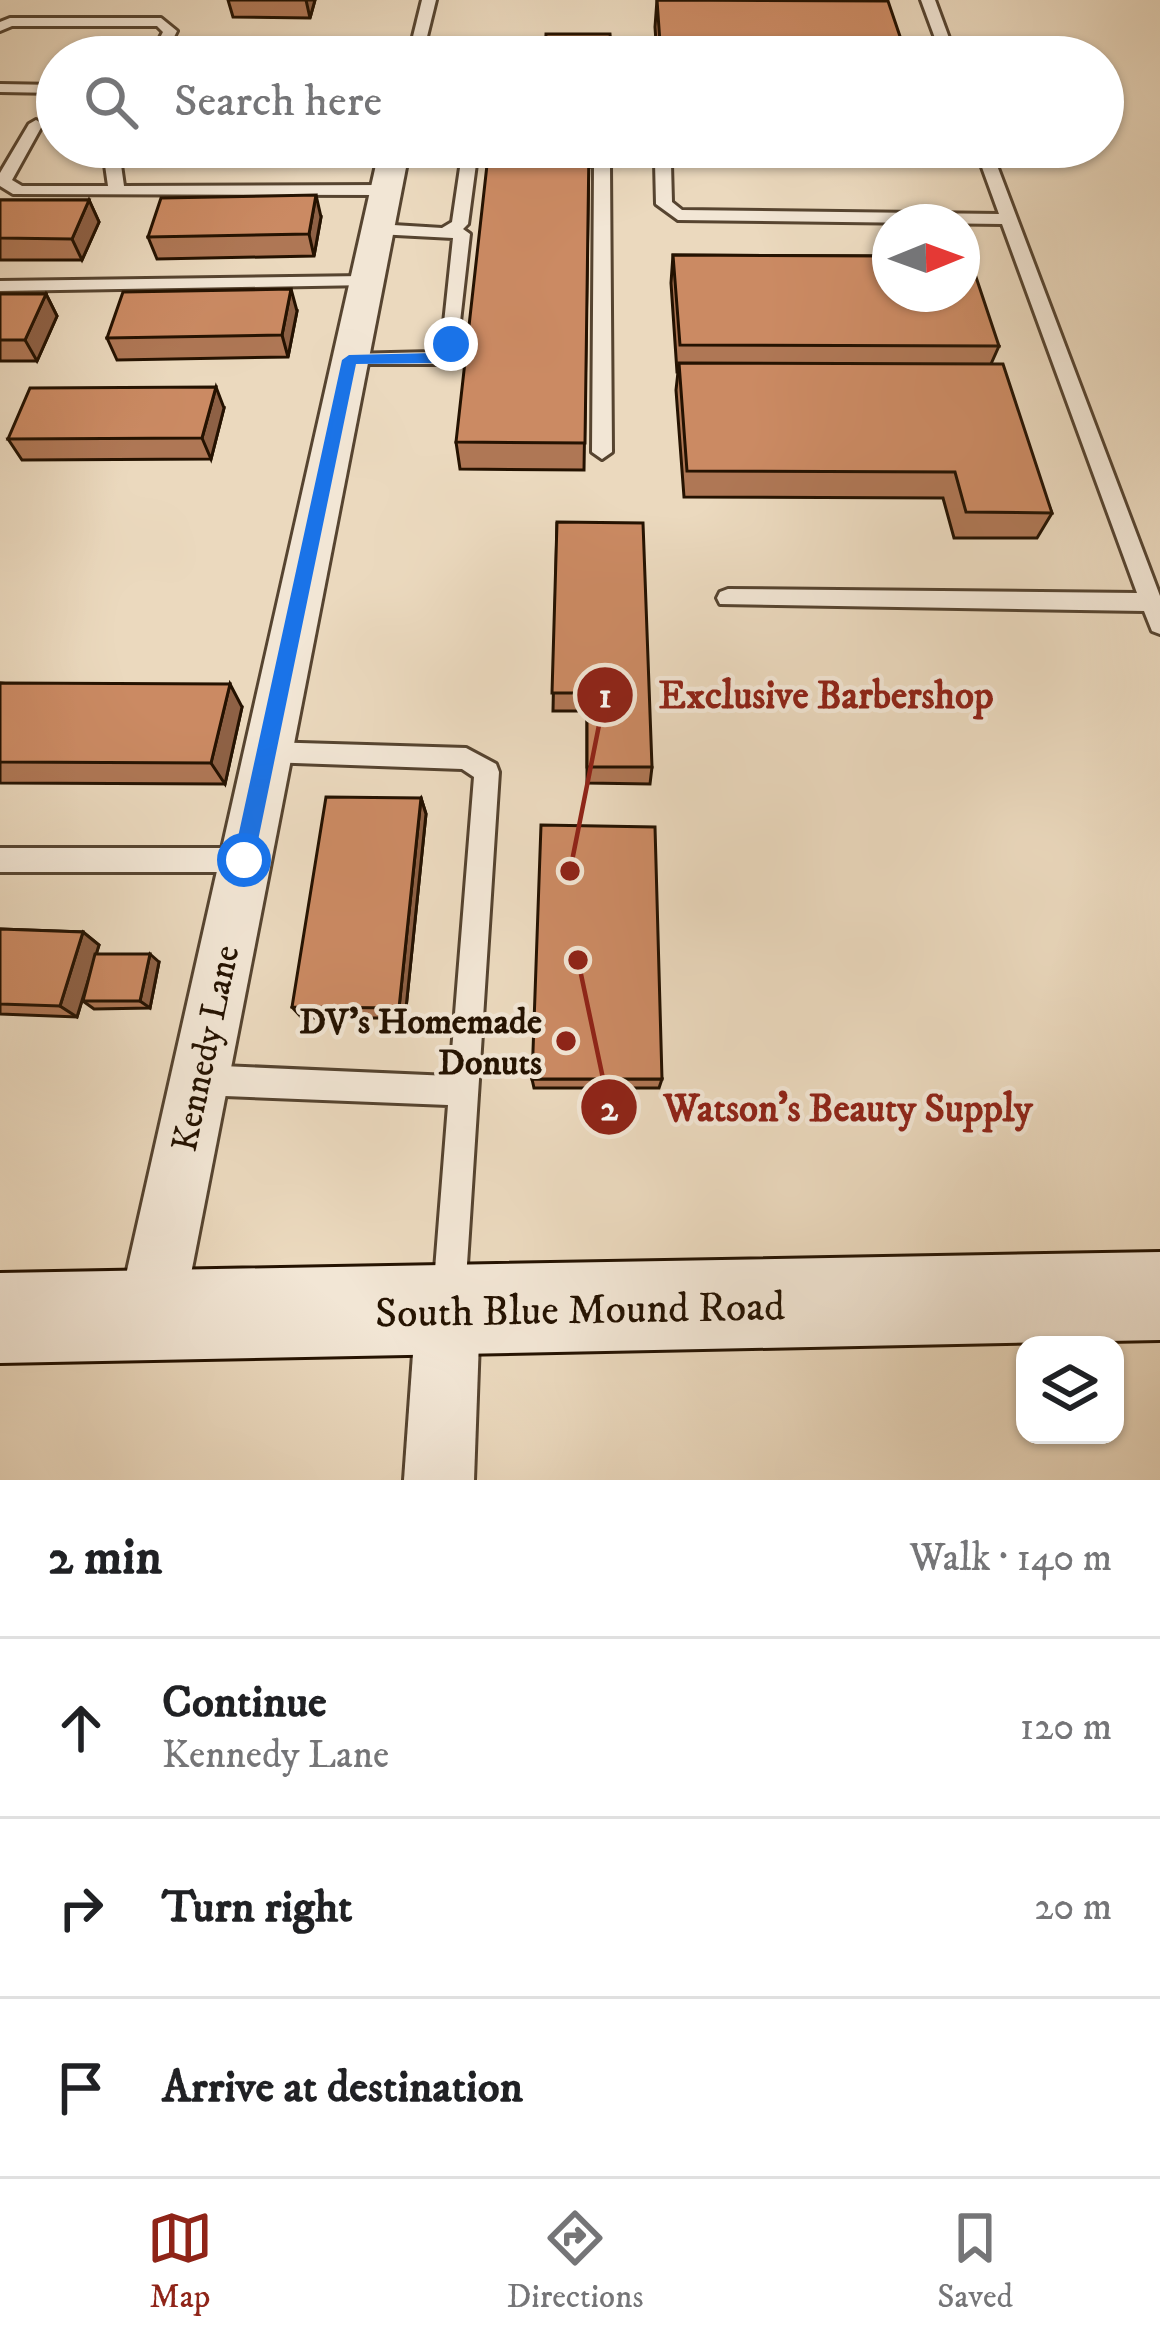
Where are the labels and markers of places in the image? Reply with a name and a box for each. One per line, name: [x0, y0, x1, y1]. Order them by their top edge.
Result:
callout: Exclusive Barbershop: [575, 657, 1017, 732]
place label: DV's Homemade Donuts: [299, 1000, 542, 1086]
marker: DV's Homemade Donuts: [553, 1028, 579, 1054]
callout: Watson's Beauty Supply: [579, 1070, 1056, 1145]

